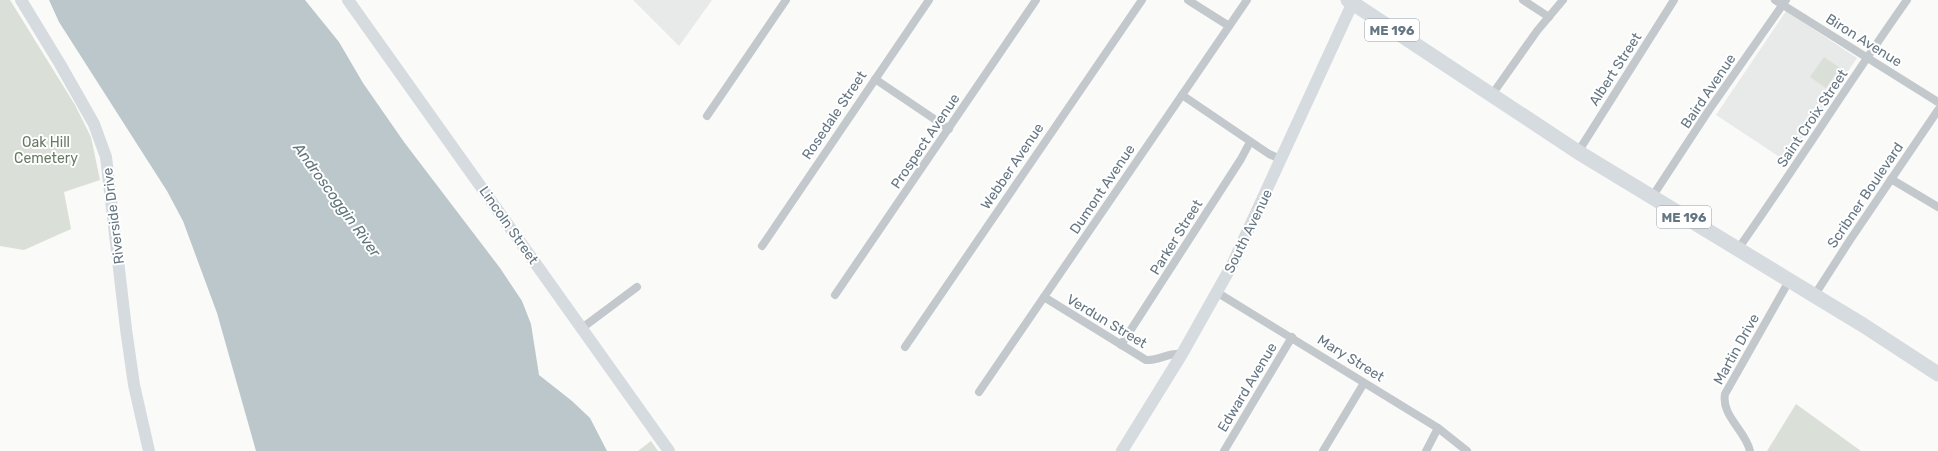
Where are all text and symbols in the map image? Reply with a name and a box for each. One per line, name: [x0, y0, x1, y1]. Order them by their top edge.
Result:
street label: Biron Avenue: [1823, 10, 1905, 71]
road number: ME 196: [1365, 19, 1419, 41]
street label: Albert Street: [1586, 29, 1646, 109]
street label: Baird Avenue: [1677, 51, 1740, 132]
street label: Saint Croix Street: [1773, 66, 1852, 170]
street label: Rosedale Street: [798, 67, 871, 163]
street label: Prospect Avenue: [887, 90, 964, 192]
street label: Webber Avenue: [977, 120, 1048, 213]
park label: Oak Hill Cemetery: [14, 134, 78, 167]
water label: Androscoggin River: [289, 139, 385, 262]
street label: Scribner Boulevard: [1824, 139, 1907, 251]
street label: Dumont Avenue: [1066, 141, 1139, 237]
street label: Riverside Drive: [99, 167, 128, 265]
street label: Lincoln Street: [475, 183, 542, 268]
street label: South Avenue: [1221, 186, 1276, 276]
street label: Parker Street: [1147, 196, 1207, 278]
road number: ME 196: [1657, 206, 1711, 228]
street label: Verdun Street: [1064, 291, 1150, 352]
street label: Martin Drive: [1710, 311, 1763, 388]
street label: Mary Street: [1314, 331, 1388, 386]
street label: Edward Avenue: [1214, 339, 1281, 435]

